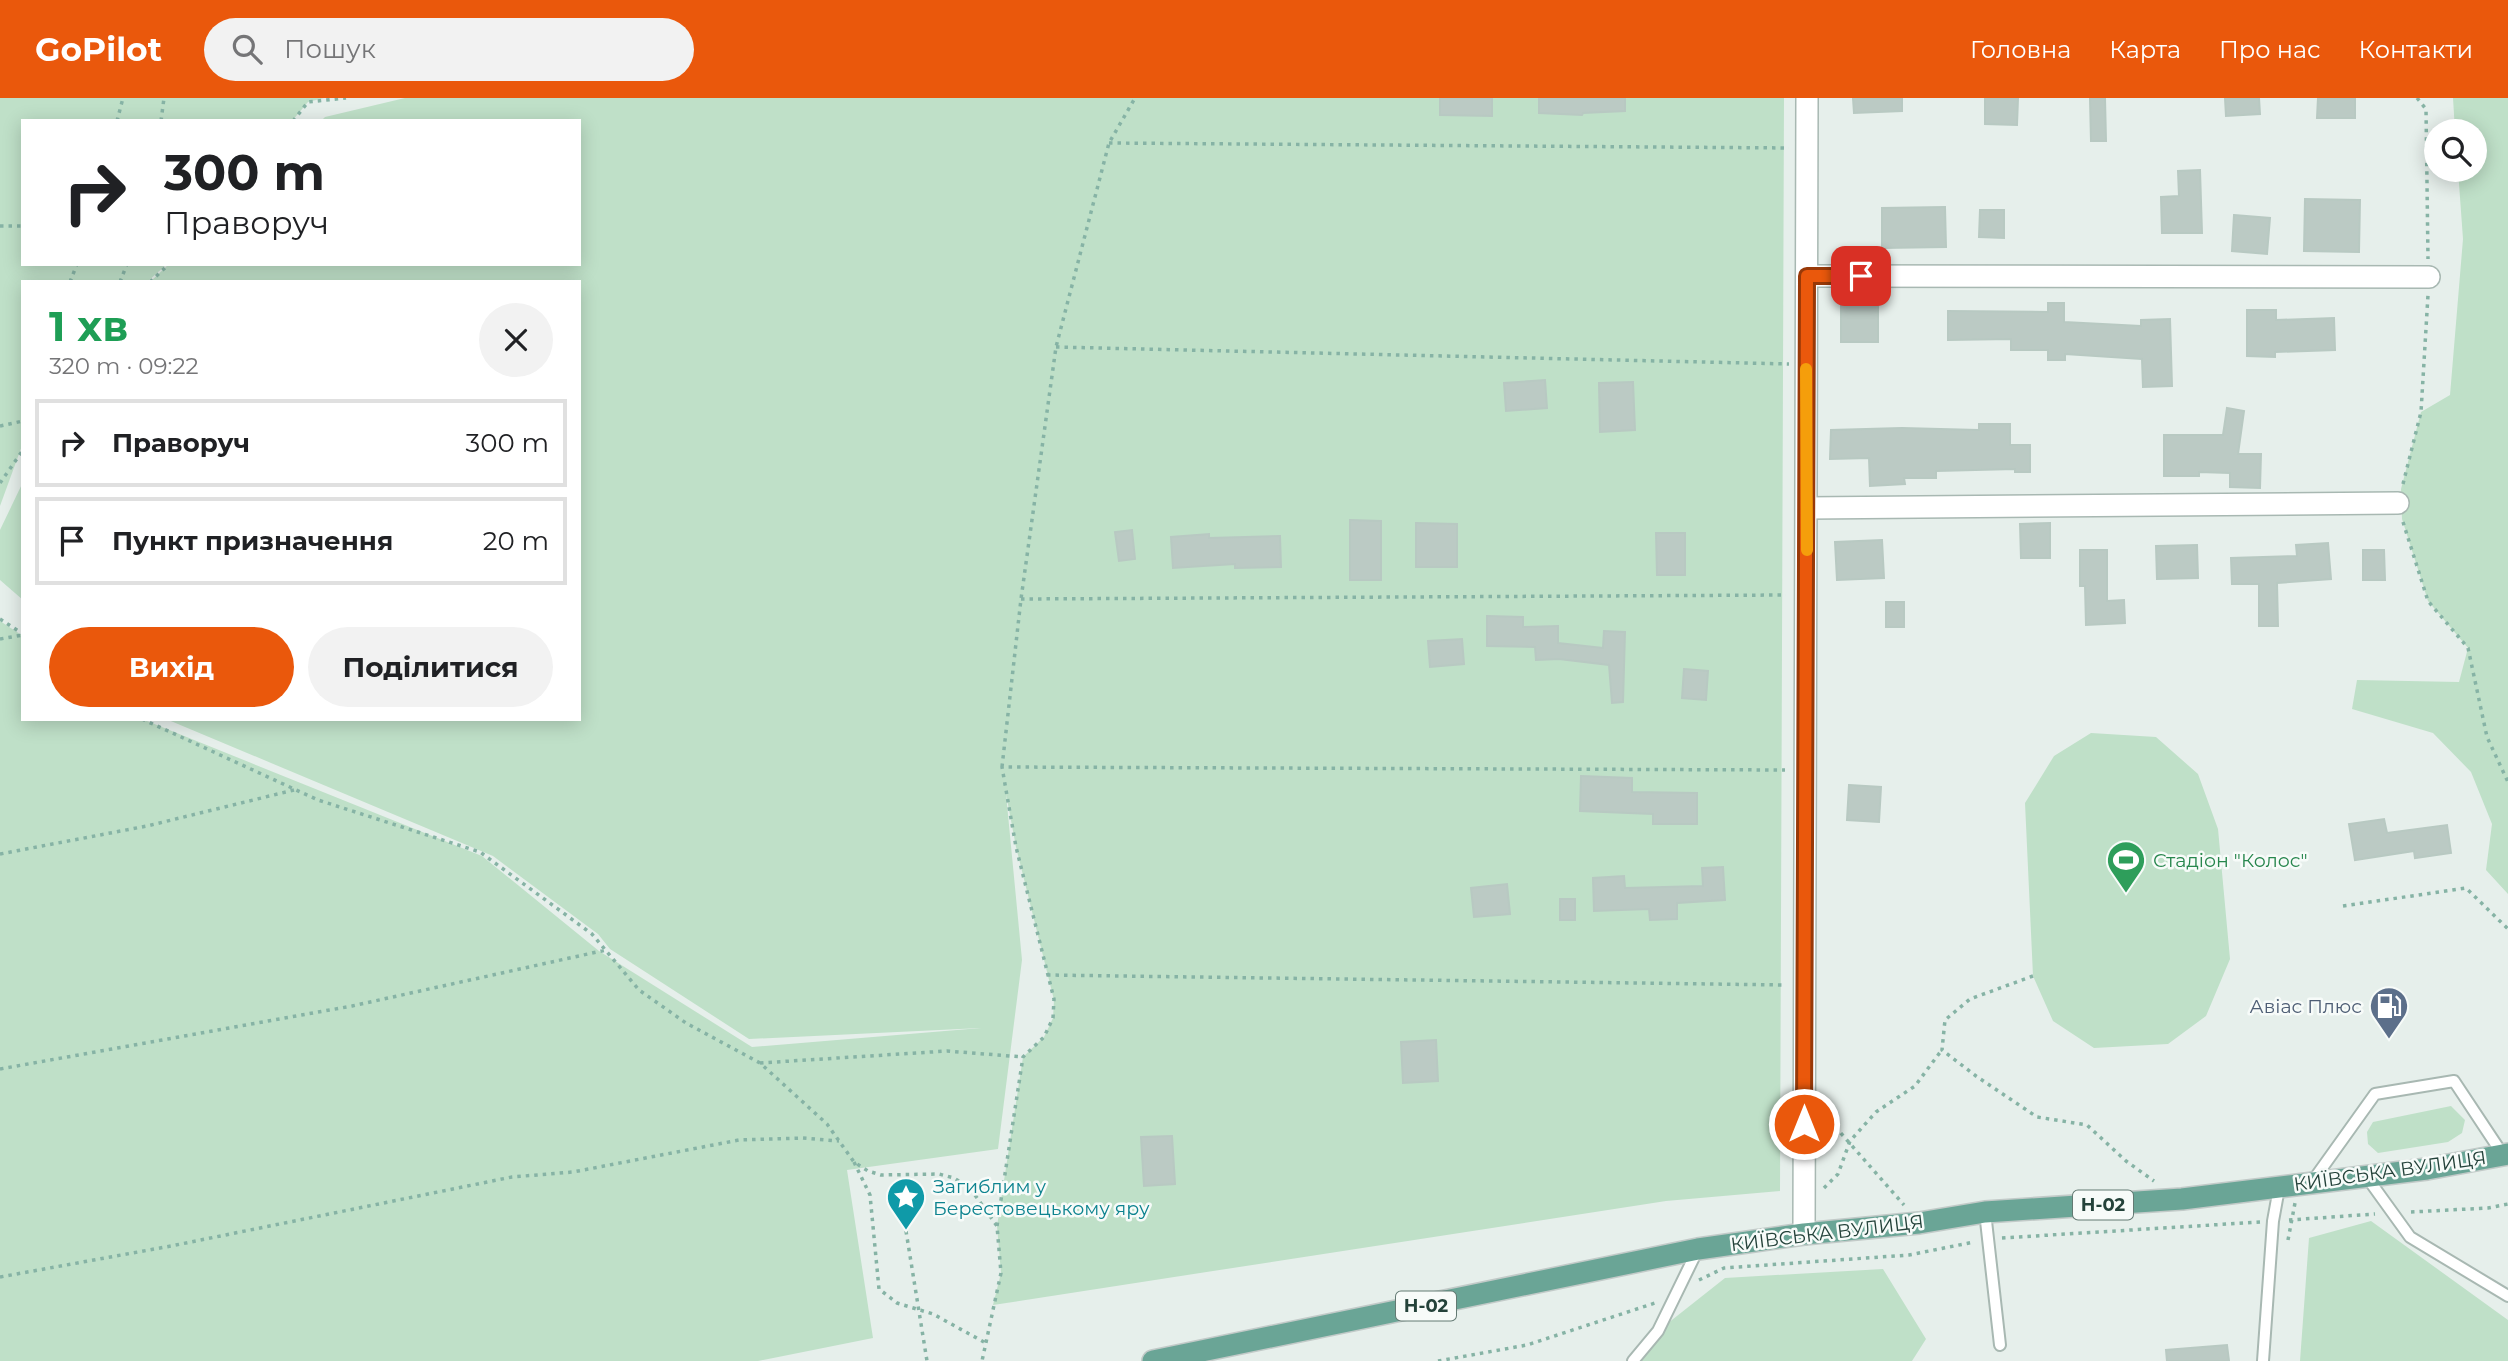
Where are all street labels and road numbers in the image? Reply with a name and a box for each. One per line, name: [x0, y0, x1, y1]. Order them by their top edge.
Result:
street label: КИЇВСЬКА ВУЛИЦЯ: [2292, 1146, 2488, 1196]
road number: Н-02: [2073, 1190, 2133, 1220]
street label: КИЇВСЬКА ВУЛИЦЯ: [1729, 1210, 1925, 1256]
road number: Н-02: [1396, 1292, 1456, 1321]

